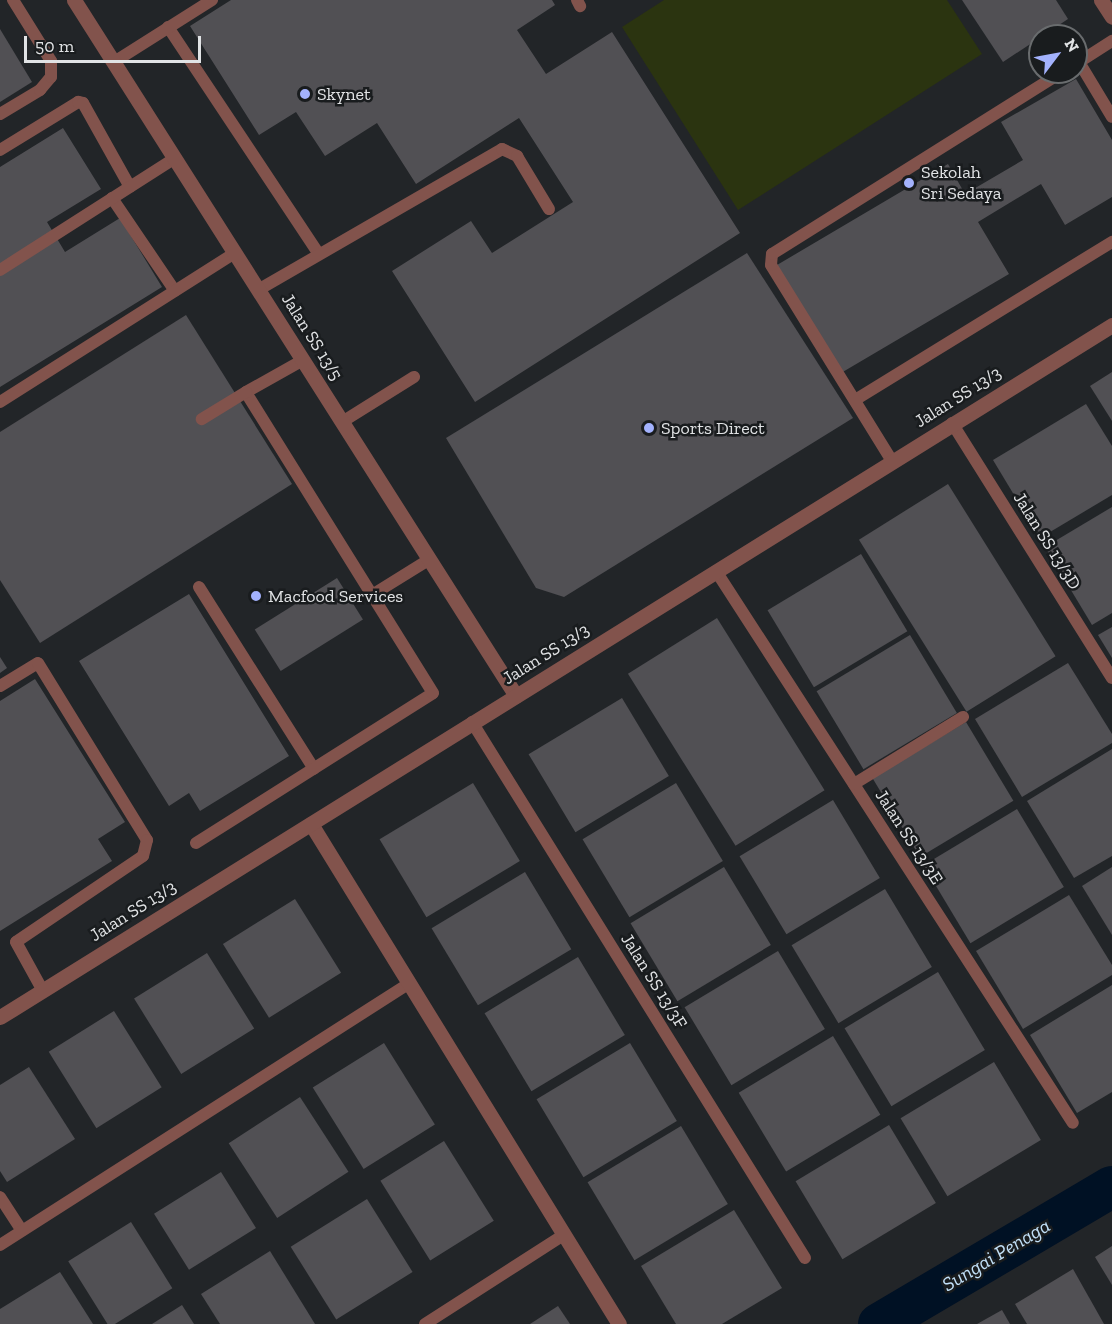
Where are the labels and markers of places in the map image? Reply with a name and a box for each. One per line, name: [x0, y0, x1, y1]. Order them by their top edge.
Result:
place label: Skynet: [317, 83, 371, 105]
marker: Skynet: [298, 87, 312, 101]
place label: Sekolah Sri Sedaya: [921, 162, 1001, 204]
marker: Sekolah Sri Sedaya: [902, 176, 916, 190]
place label: Sports Direct: [661, 417, 765, 439]
marker: Sports Direct: [642, 421, 656, 435]
place label: Macfood Services: [268, 585, 403, 607]
marker: Macfood Services: [249, 589, 263, 603]

